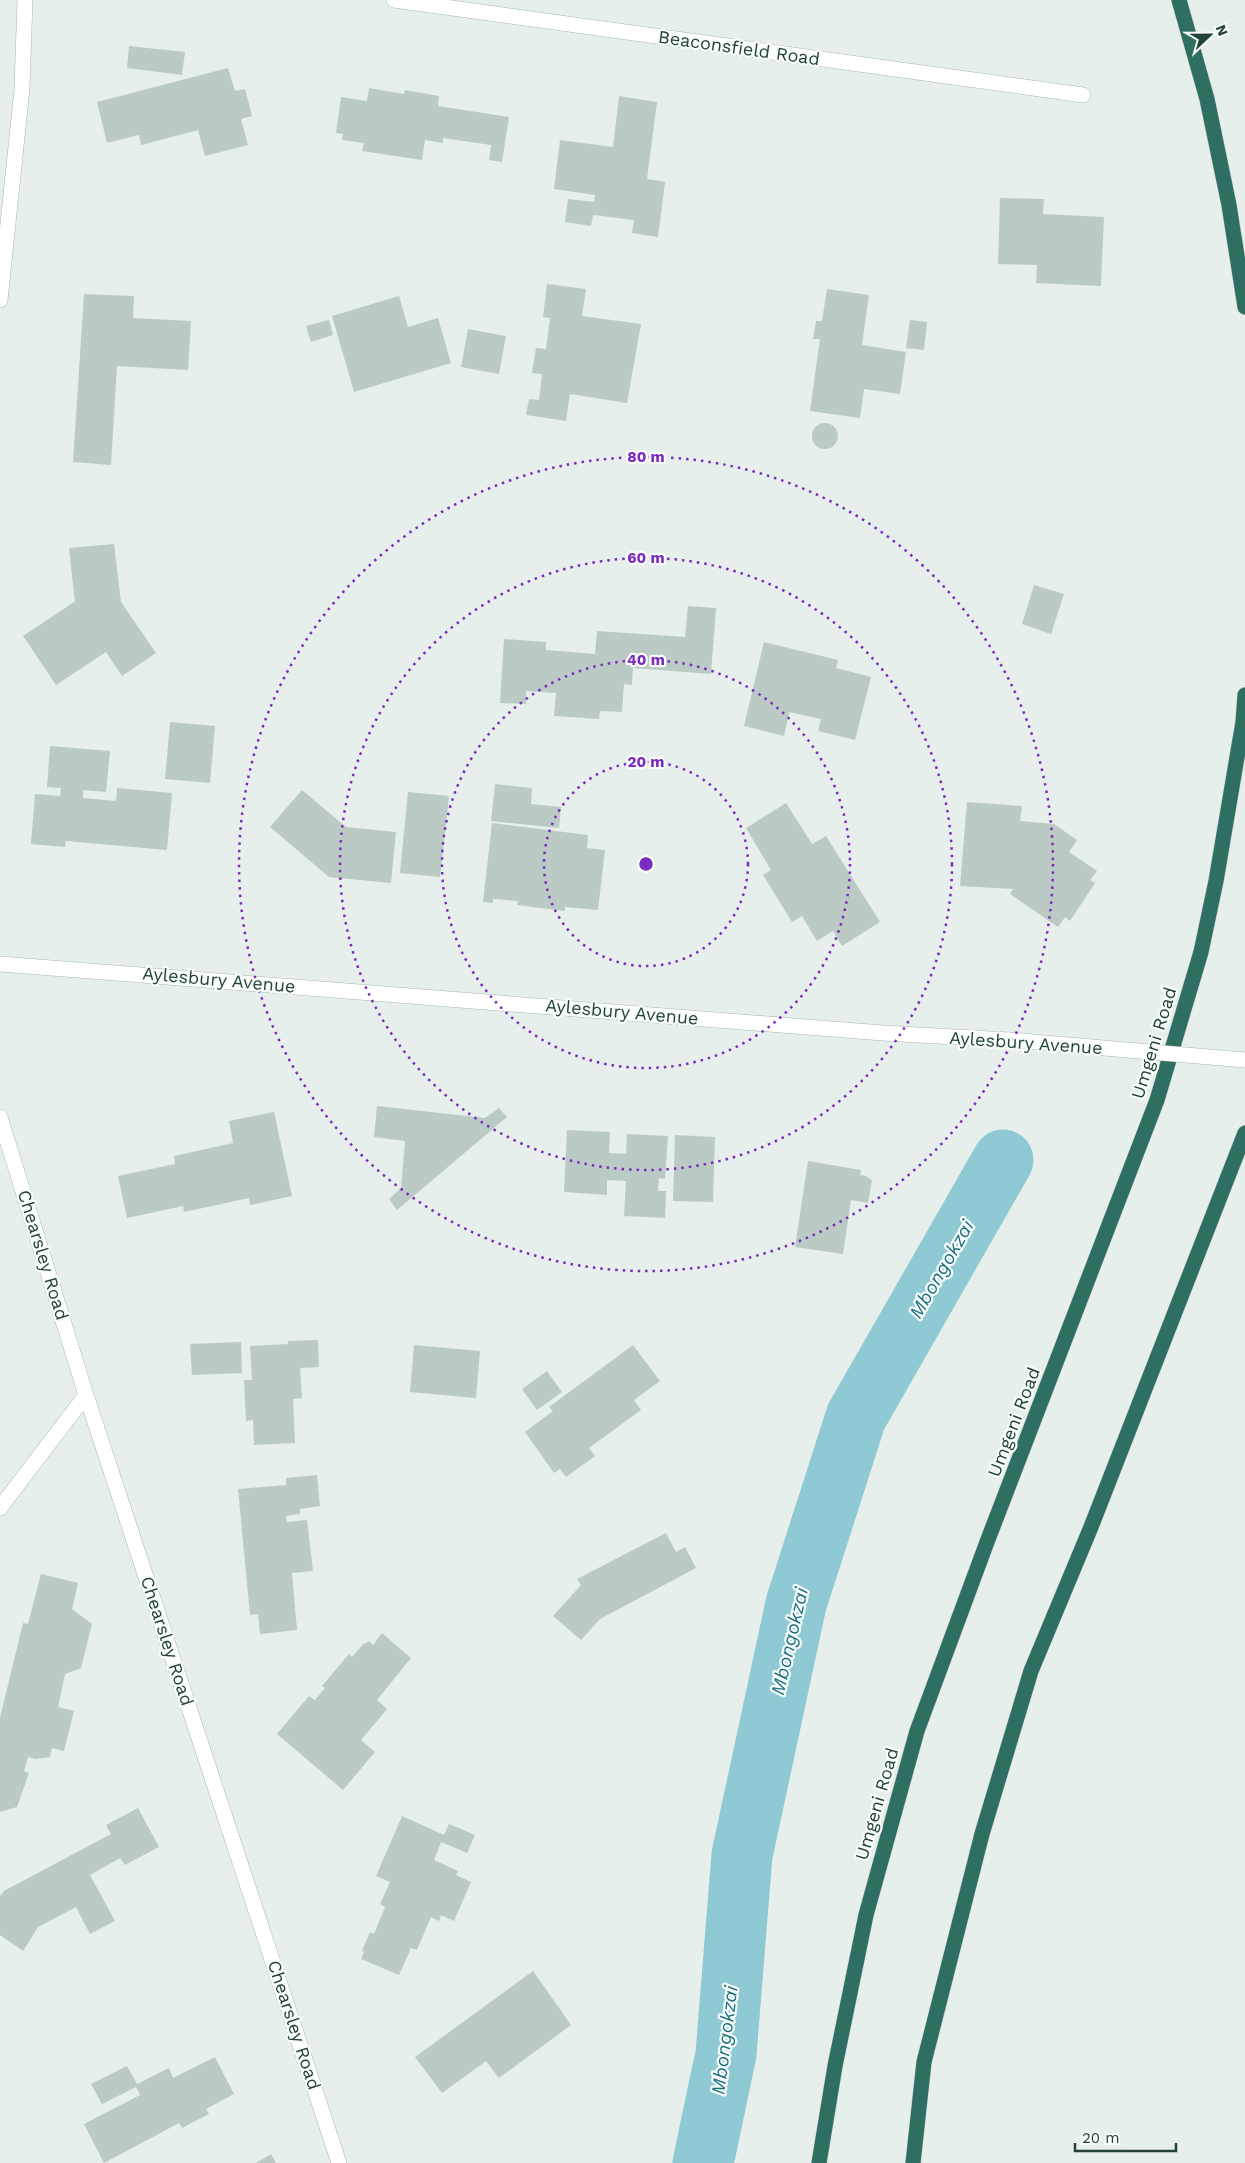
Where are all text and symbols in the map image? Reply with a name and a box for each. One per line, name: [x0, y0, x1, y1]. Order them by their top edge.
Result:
north arrow: [1185, 10, 1235, 60]
text: N: [1213, 22, 1231, 38]
street label: Beaconsfield Road: [657, 26, 821, 69]
text: 80 m: [627, 448, 665, 466]
text: 60 m: [627, 549, 665, 567]
text: 40 m: [627, 651, 665, 669]
text: 20 m: [627, 753, 665, 771]
centre of rings: [637, 855, 655, 873]
street label: Aylesbury Avenue: [142, 962, 296, 997]
street label: Umgeni Road: [1127, 984, 1180, 1101]
street label: Aylesbury Avenue: [545, 994, 699, 1029]
street label: Aylesbury Avenue: [949, 1027, 1103, 1058]
street label: Chearsley Road: [14, 1187, 73, 1322]
water label: Mbongokzai: [904, 1215, 979, 1322]
street label: Umgeni Road: [983, 1364, 1044, 1480]
street label: Chearsley Road: [137, 1573, 198, 1708]
water label: Mbongokzai: [766, 1584, 813, 1697]
street label: Umgeni Road: [850, 1745, 903, 1862]
street label: Chearsley Road: [264, 1957, 325, 2092]
water label: Mbongokzai: [706, 1983, 743, 2096]
scale bar: [1075, 2120, 1176, 2152]
text: 20 m: [1082, 2129, 1120, 2147]

